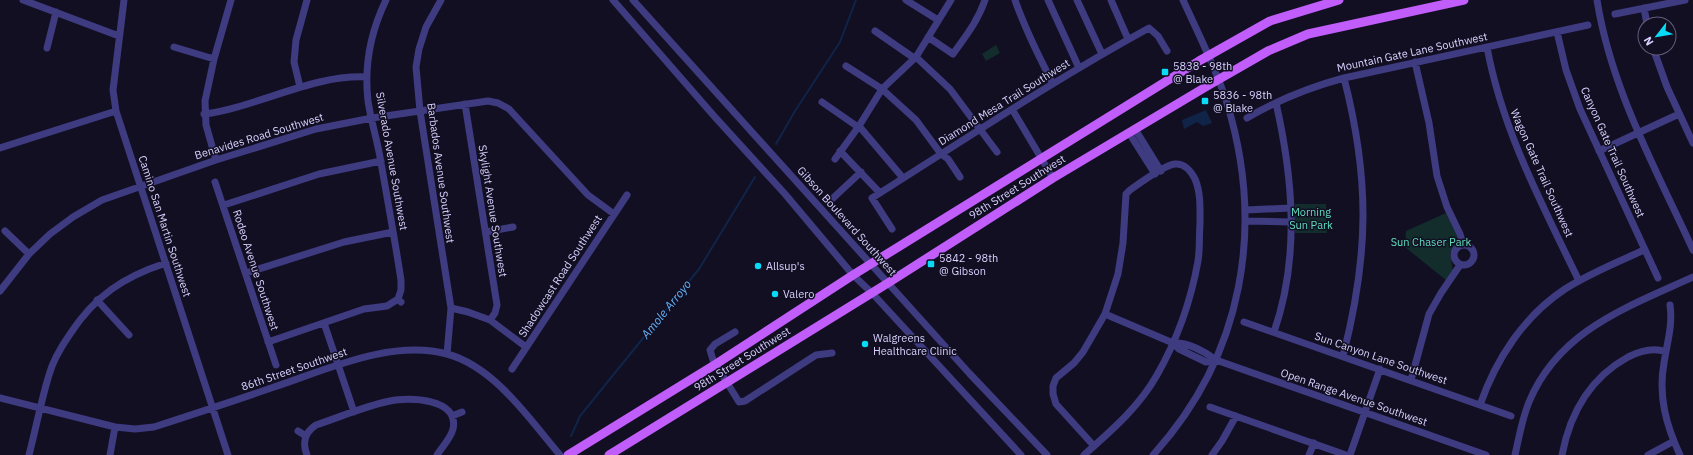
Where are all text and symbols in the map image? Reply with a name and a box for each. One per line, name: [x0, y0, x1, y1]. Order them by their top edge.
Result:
north arrow: [1637, 16, 1677, 56]
street label: Mountain Gate Lane Southwest: [1335, 29, 1489, 75]
text: N: [1640, 34, 1656, 48]
street label: Diamond Mesa Trail Southwest: [936, 56, 1072, 148]
place label: 5838 - 98th @ Blake: [1173, 59, 1232, 86]
marker: 5838 - 98th @ Blake: [1160, 67, 1170, 77]
street label: Canyon Gate Trail Southwest: [1578, 84, 1648, 220]
place label: 5836 - 98th @ Blake: [1213, 88, 1272, 115]
street label: Silverado Avenue Southwest: [373, 91, 411, 231]
marker: 5836 - 98th @ Blake: [1200, 96, 1210, 106]
street label: Barbados Avenue Southwest: [424, 102, 458, 244]
street label: Wagon Gate Trail Southwest: [1507, 107, 1577, 239]
street label: Benavides Road Southwest: [193, 110, 325, 162]
street label: Skylight Avenue Southwest: [476, 144, 510, 278]
street label: 98th Street Southwest: [966, 152, 1068, 222]
street label: Camino San Martin Southwest: [135, 153, 195, 299]
street label: Gibson Boulevard Southwest: [794, 163, 900, 279]
park label: Morning Sun Park: [1289, 205, 1333, 232]
street label: Rodeo Avenue Southwest: [230, 208, 282, 332]
street label: Shadowcast Road Southwest: [515, 212, 605, 340]
park label: Sun Chaser Park: [1391, 235, 1472, 249]
place label: 5842 - 98th @ Gibson: [939, 251, 998, 278]
place label: Allsup's: [766, 259, 805, 273]
marker: 5842 - 98th @ Gibson: [926, 259, 936, 269]
marker: Allsup's: [753, 261, 763, 271]
water label: Amole Arroyo: [637, 276, 694, 342]
place label: Valero: [783, 287, 814, 301]
marker: Valero: [770, 289, 780, 299]
street label: 98th Street Southwest: [691, 324, 793, 394]
street label: Sun Canyon Lane Southwest: [1313, 329, 1449, 387]
place label: Walgreens Healthcare Clinic: [873, 331, 957, 358]
marker: Walgreens Healthcare Clinic: [860, 339, 870, 349]
street label: 86th Street Southwest: [239, 344, 349, 394]
street label: Open Range Avenue Southwest: [1279, 365, 1429, 429]

